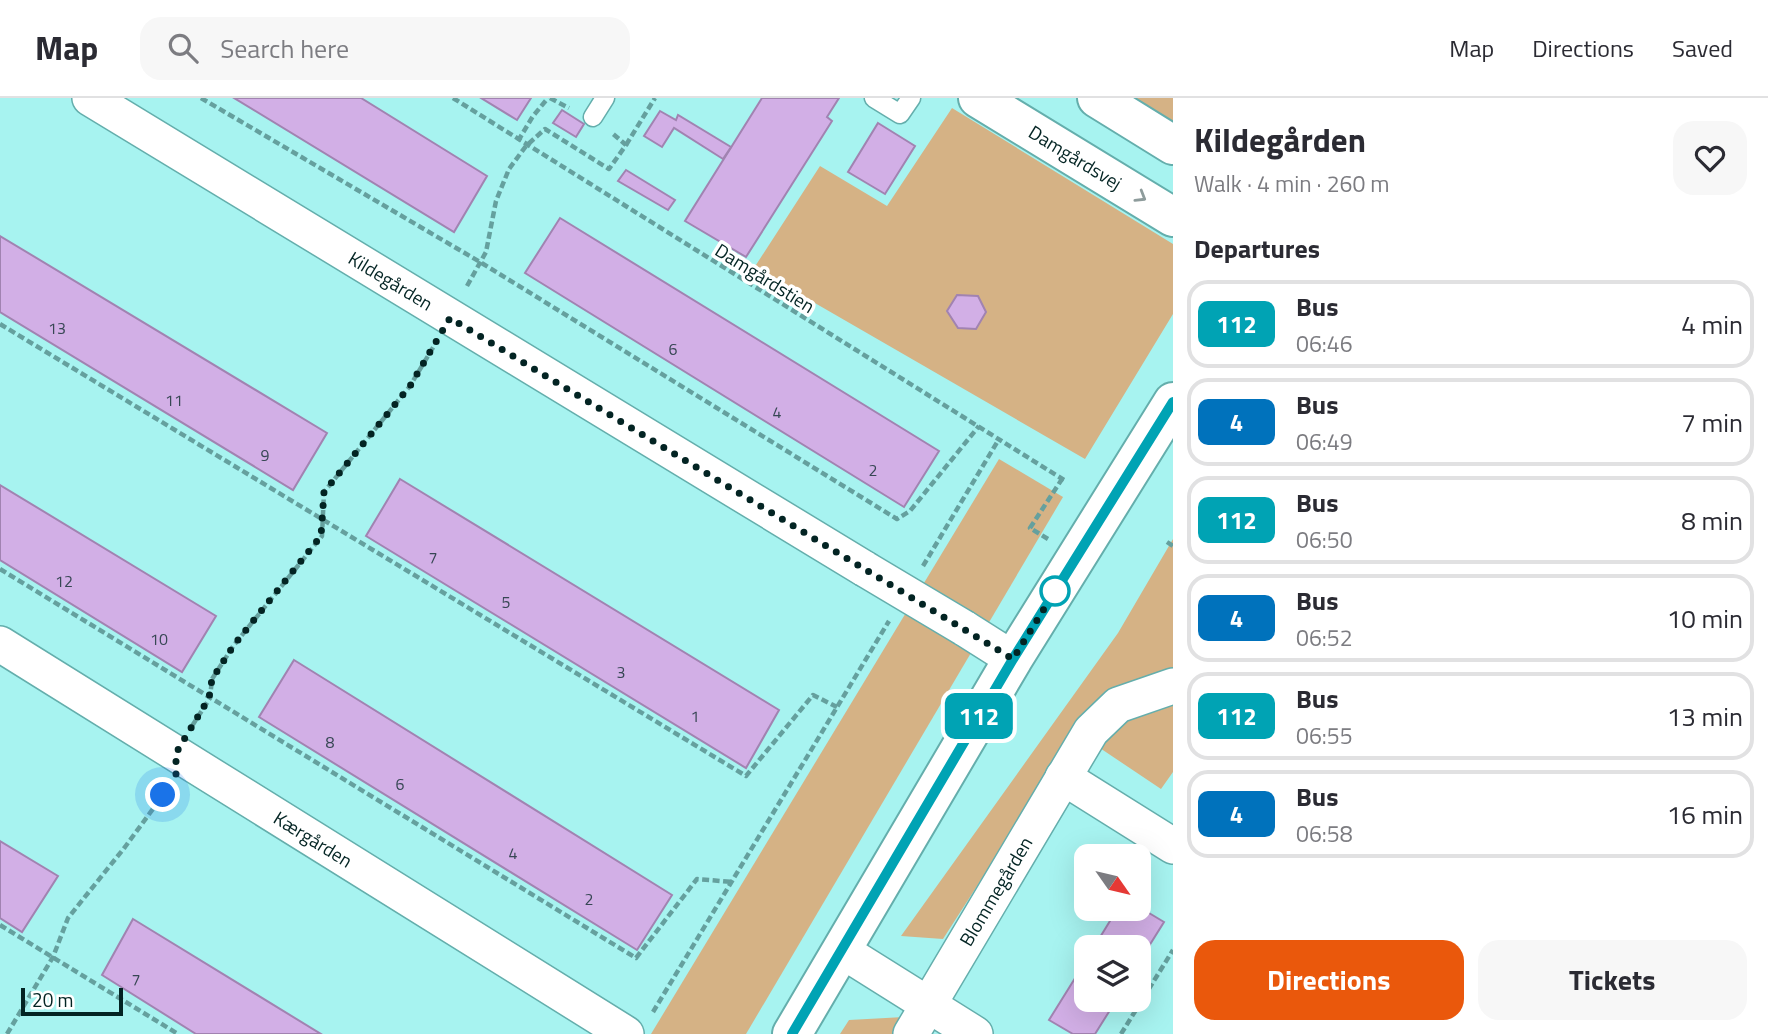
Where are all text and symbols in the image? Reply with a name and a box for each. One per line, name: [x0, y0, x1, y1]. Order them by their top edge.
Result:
search box: [140, 17, 630, 80]
text: Map: [35, 23, 98, 73]
icon: search: [164, 29, 202, 67]
text: Search here: [220, 29, 349, 68]
text: Map: [1449, 30, 1494, 66]
text: Directions: [1532, 30, 1634, 66]
text: Saved: [1672, 30, 1733, 66]
text: Kildegården: [1194, 115, 1366, 165]
street label: Damgårdsvej: [1023, 117, 1128, 197]
button: heart: [1673, 121, 1747, 195]
text: Walk · 4 min · 260 m: [1194, 166, 1390, 201]
one-way arrow: [1133, 189, 1146, 202]
text: Departures: [1194, 229, 1320, 268]
street label: Damgårdstien: [710, 235, 821, 320]
street label: Kildegården: [343, 243, 439, 317]
text: Bus: [1296, 287, 1338, 326]
text: 4 min: [1681, 305, 1743, 344]
text: 112: [1216, 306, 1257, 342]
house number: 13: [48, 316, 66, 340]
text: 06:46: [1296, 326, 1353, 361]
house number: 6: [669, 337, 678, 361]
text: Bus: [1296, 385, 1338, 424]
house number: 11: [165, 388, 183, 412]
house number: 4: [773, 400, 782, 424]
text: 7 min: [1681, 403, 1743, 442]
text: 4: [1230, 404, 1243, 440]
text: 06:49: [1296, 424, 1353, 459]
house number: 9: [261, 443, 270, 467]
house number: 2: [869, 458, 877, 482]
text: Bus: [1296, 483, 1338, 522]
text: 8 min: [1681, 501, 1743, 540]
text: 112: [1216, 502, 1257, 538]
text: 06:50: [1296, 522, 1353, 557]
house number: 7: [429, 545, 437, 569]
house number: 12: [55, 569, 73, 593]
unlabelled marker: [1040, 576, 1070, 606]
text: Bus: [1296, 581, 1338, 620]
house number: 5: [502, 590, 511, 614]
text: 10 min: [1667, 599, 1743, 638]
text: 4: [1230, 600, 1243, 636]
text: 06:52: [1296, 620, 1353, 655]
house number: 10: [150, 627, 168, 651]
house number: 3: [617, 660, 625, 684]
text: Bus: [1296, 679, 1338, 718]
line badge: 112: [939, 693, 1019, 739]
text: 13 min: [1667, 697, 1743, 736]
text: 112: [959, 698, 999, 734]
text: 112: [1216, 698, 1257, 734]
house number: 1: [691, 704, 699, 728]
text: 06:55: [1296, 718, 1353, 753]
house number: 8: [326, 730, 335, 754]
house number: 6: [396, 772, 405, 796]
your location: [145, 777, 180, 812]
text: Bus: [1296, 777, 1338, 816]
text: 16 min: [1667, 795, 1743, 834]
text: 4: [1230, 796, 1243, 832]
street label: Kærgården: [268, 803, 358, 874]
text: 06:58: [1296, 816, 1353, 851]
street label: Blommegården: [951, 831, 1039, 951]
house number: 4: [509, 841, 518, 865]
north arrow: [1074, 844, 1152, 920]
map controls: [1074, 844, 1151, 1012]
house number: 2: [585, 887, 593, 911]
button: layers: [1074, 935, 1151, 1012]
button: Directions: [1194, 940, 1464, 1020]
button: Tickets: [1478, 940, 1747, 1020]
house number: 7: [132, 967, 140, 991]
scale bar: [21, 985, 122, 1017]
text: 20 m: [32, 985, 73, 1014]

